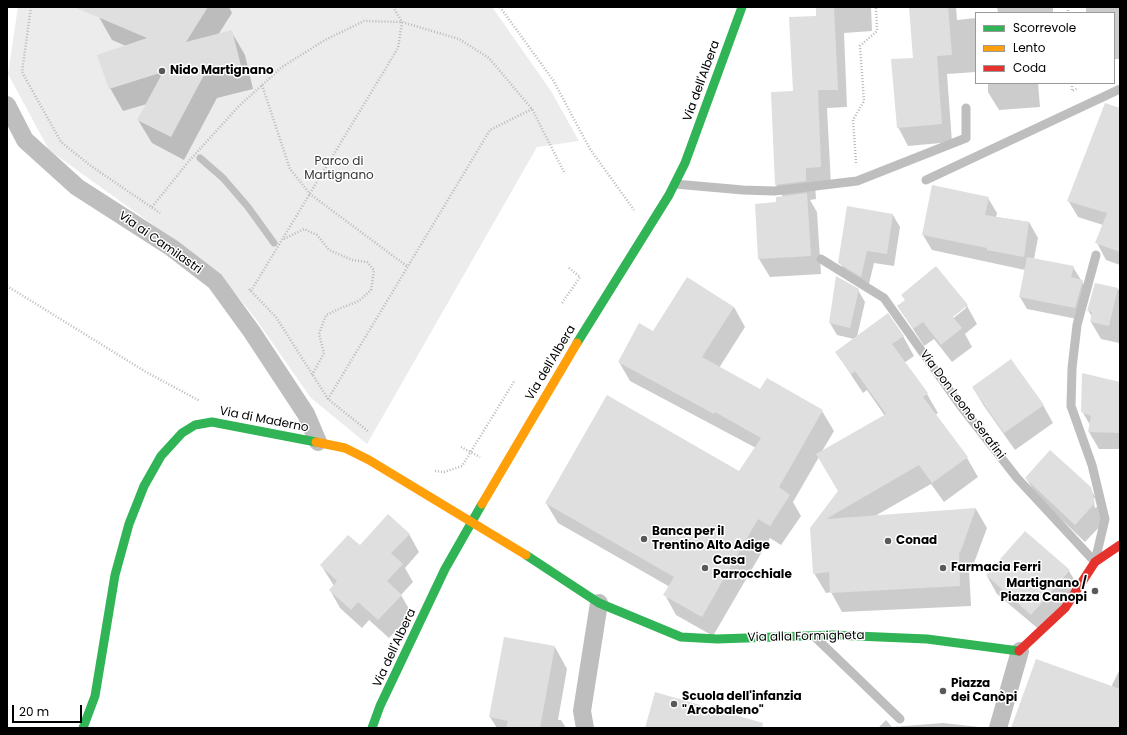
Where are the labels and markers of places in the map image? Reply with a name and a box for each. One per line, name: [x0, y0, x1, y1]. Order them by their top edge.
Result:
place label: Nido Martignano: [170, 64, 274, 78]
marker: Nido Martignano: [157, 66, 167, 76]
place label: Banca per il Trentino Alto Adige: [652, 525, 770, 553]
marker: Banca per il Trentino Alto Adige: [639, 534, 649, 544]
place label: Conad: [896, 534, 937, 548]
marker: Conad: [883, 536, 893, 546]
place label: Casa Parrocchiale: [713, 554, 792, 582]
place label: Farmacia Ferri: [951, 561, 1041, 575]
marker: Casa Parrocchiale: [700, 563, 710, 573]
marker: Farmacia Ferri: [938, 563, 948, 573]
place label: Martignano / Piazza Canopi: [1001, 577, 1087, 605]
marker: Martignano / Piazza Canopi: [1090, 586, 1100, 596]
place label: Piazza dei Canòpi: [951, 677, 1017, 705]
marker: Piazza dei Canòpi: [938, 686, 948, 696]
place label: Scuola dell'infanzia "Arcobaleno": [682, 690, 802, 718]
marker: Scuola dell'infanzia "Arcobaleno": [669, 699, 679, 709]

